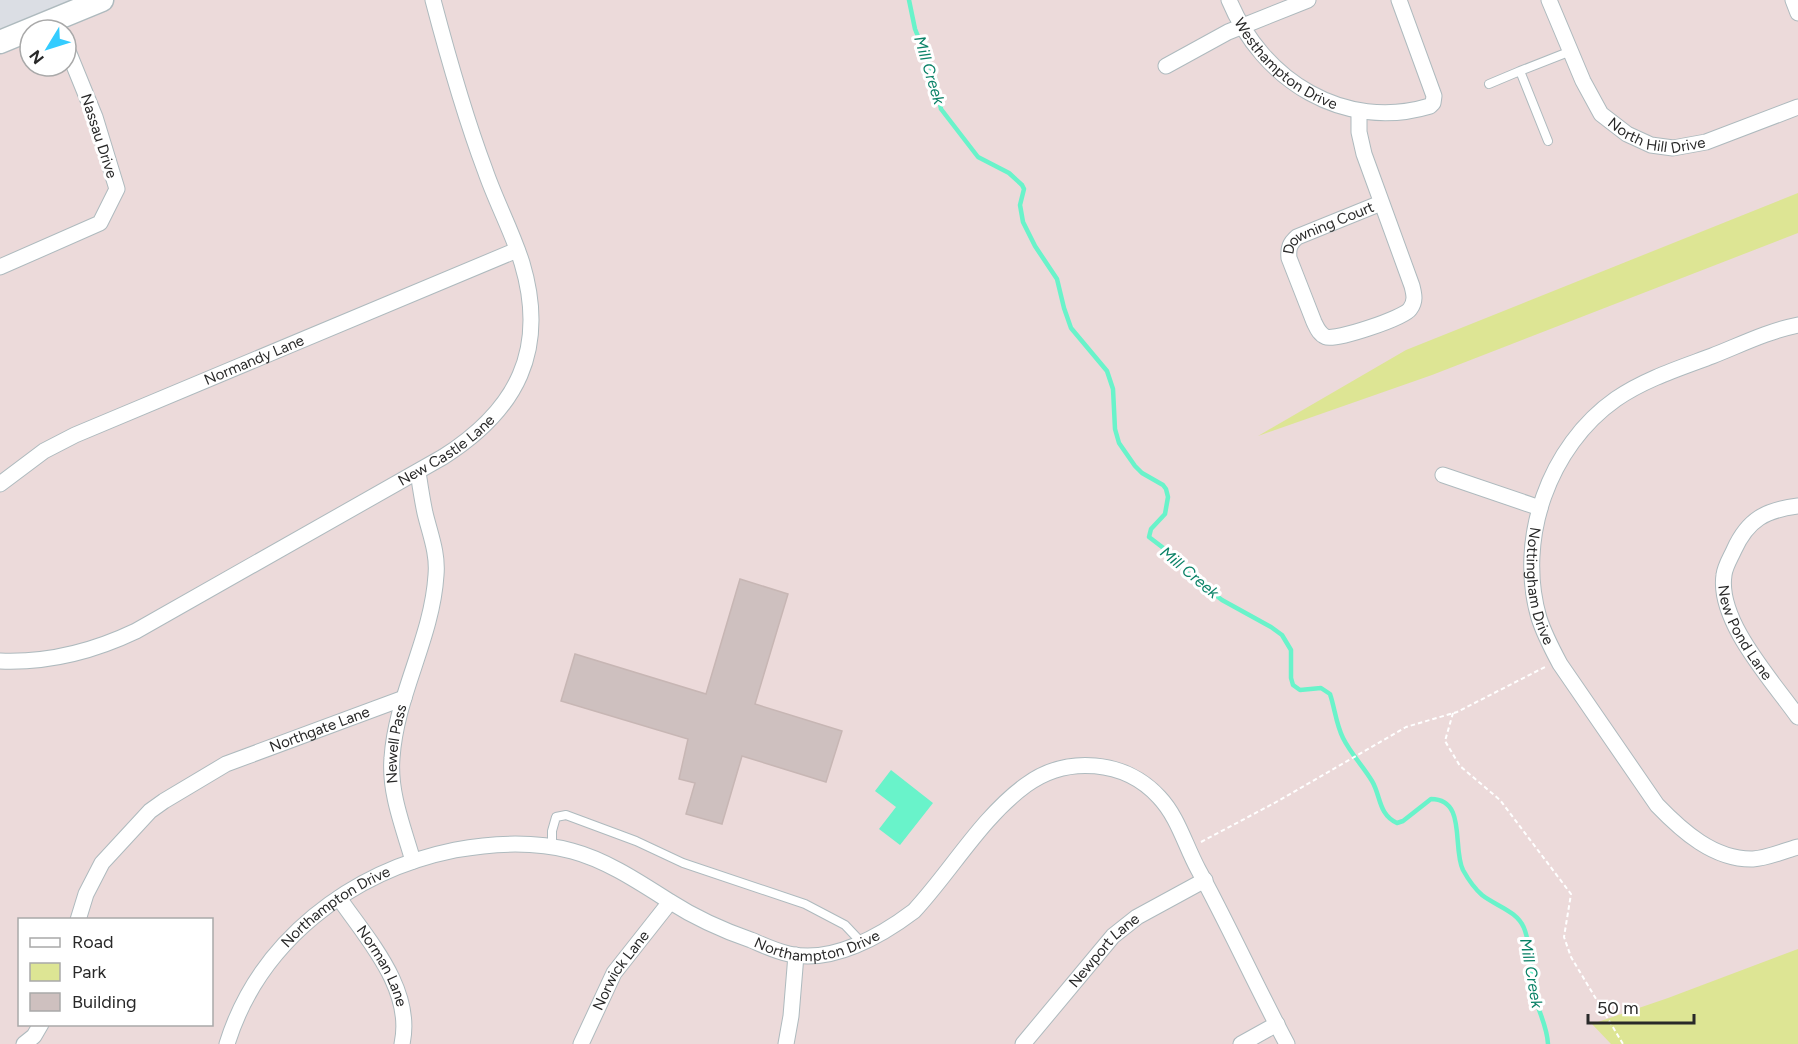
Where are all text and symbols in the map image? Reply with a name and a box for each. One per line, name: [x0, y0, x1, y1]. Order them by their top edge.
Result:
street label: Westhampton Drive: [1230, 15, 1340, 113]
north arrow: [18, 18, 78, 78]
water label: Mill Creek: [910, 34, 949, 108]
text: N: [25, 46, 48, 68]
street label: Nassau Drive: [77, 92, 121, 180]
street label: North Hill Drive: [1604, 114, 1707, 157]
street label: Downing Court: [1279, 198, 1377, 256]
street label: Normandy Lane: [201, 331, 307, 389]
street label: New Castle Lane: [395, 411, 498, 490]
street label: Nottingham Drive: [1523, 526, 1558, 648]
water label: Mill Creek: [1157, 542, 1224, 603]
street label: New Pond Lane: [1714, 584, 1776, 684]
street label: Newell Pass: [383, 702, 411, 784]
street label: Northgate Lane: [267, 703, 372, 756]
street label: Northampton Drive: [277, 862, 393, 951]
street label: Newport Lane: [1065, 910, 1143, 991]
legend: [18, 918, 213, 1026]
street label: Norman Lane: [353, 922, 411, 1008]
street label: Northampton Drive: [752, 926, 883, 965]
street label: Norwick Lane: [589, 927, 653, 1013]
text: Road: [72, 931, 113, 953]
water label: Mill Creek: [1516, 937, 1547, 1011]
text: Park: [72, 961, 107, 983]
scale bar: [1588, 987, 1694, 1025]
text: Building: [72, 991, 137, 1013]
text: 50 m: [1597, 997, 1639, 1019]

